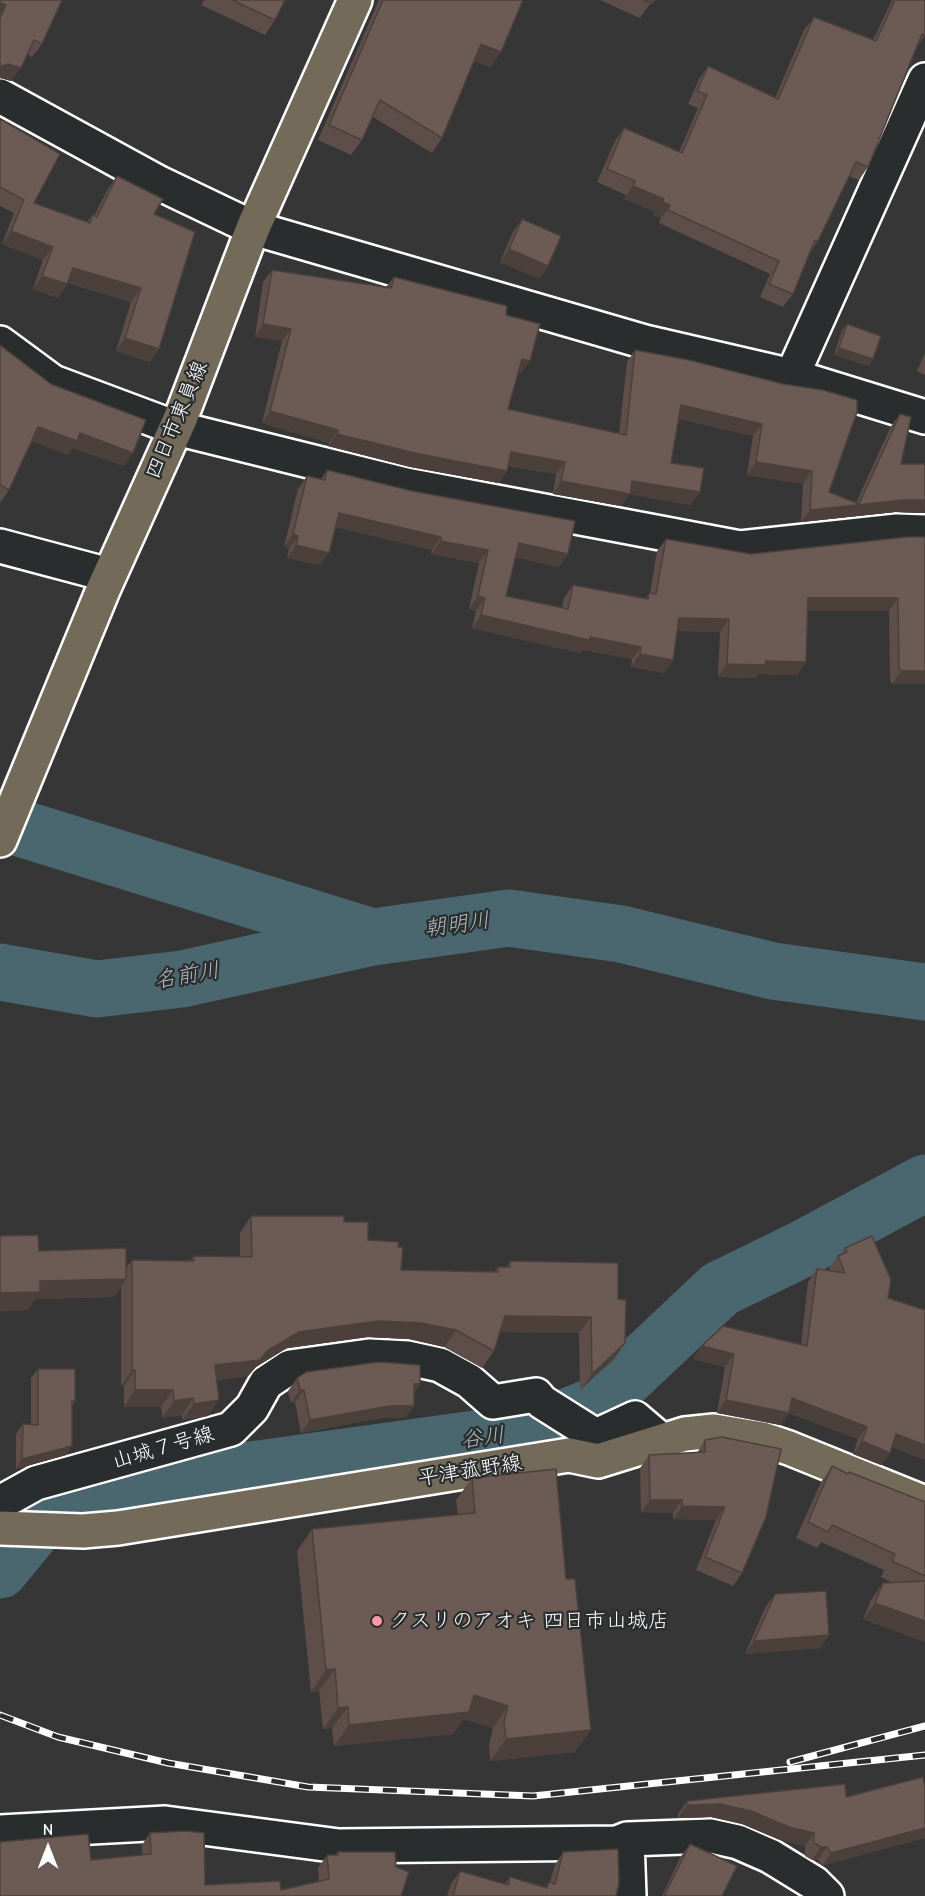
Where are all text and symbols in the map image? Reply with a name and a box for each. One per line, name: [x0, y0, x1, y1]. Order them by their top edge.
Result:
street label: 四日市東員線: [141, 357, 213, 483]
water label: 朝明川: [422, 907, 492, 943]
water label: 名前川: [152, 957, 222, 995]
street label: 山城７号線: [109, 1421, 217, 1475]
water label: 谷川: [459, 1422, 507, 1454]
street label: 平津菰野線: [416, 1450, 524, 1492]
place label: クスリのアオキ 四日市山城店: [389, 1608, 669, 1634]
marker: クスリのアオキ 四日市山城店: [370, 1614, 384, 1628]
north arrow: [18, 1818, 78, 1878]
text: N: [43, 1821, 53, 1839]

